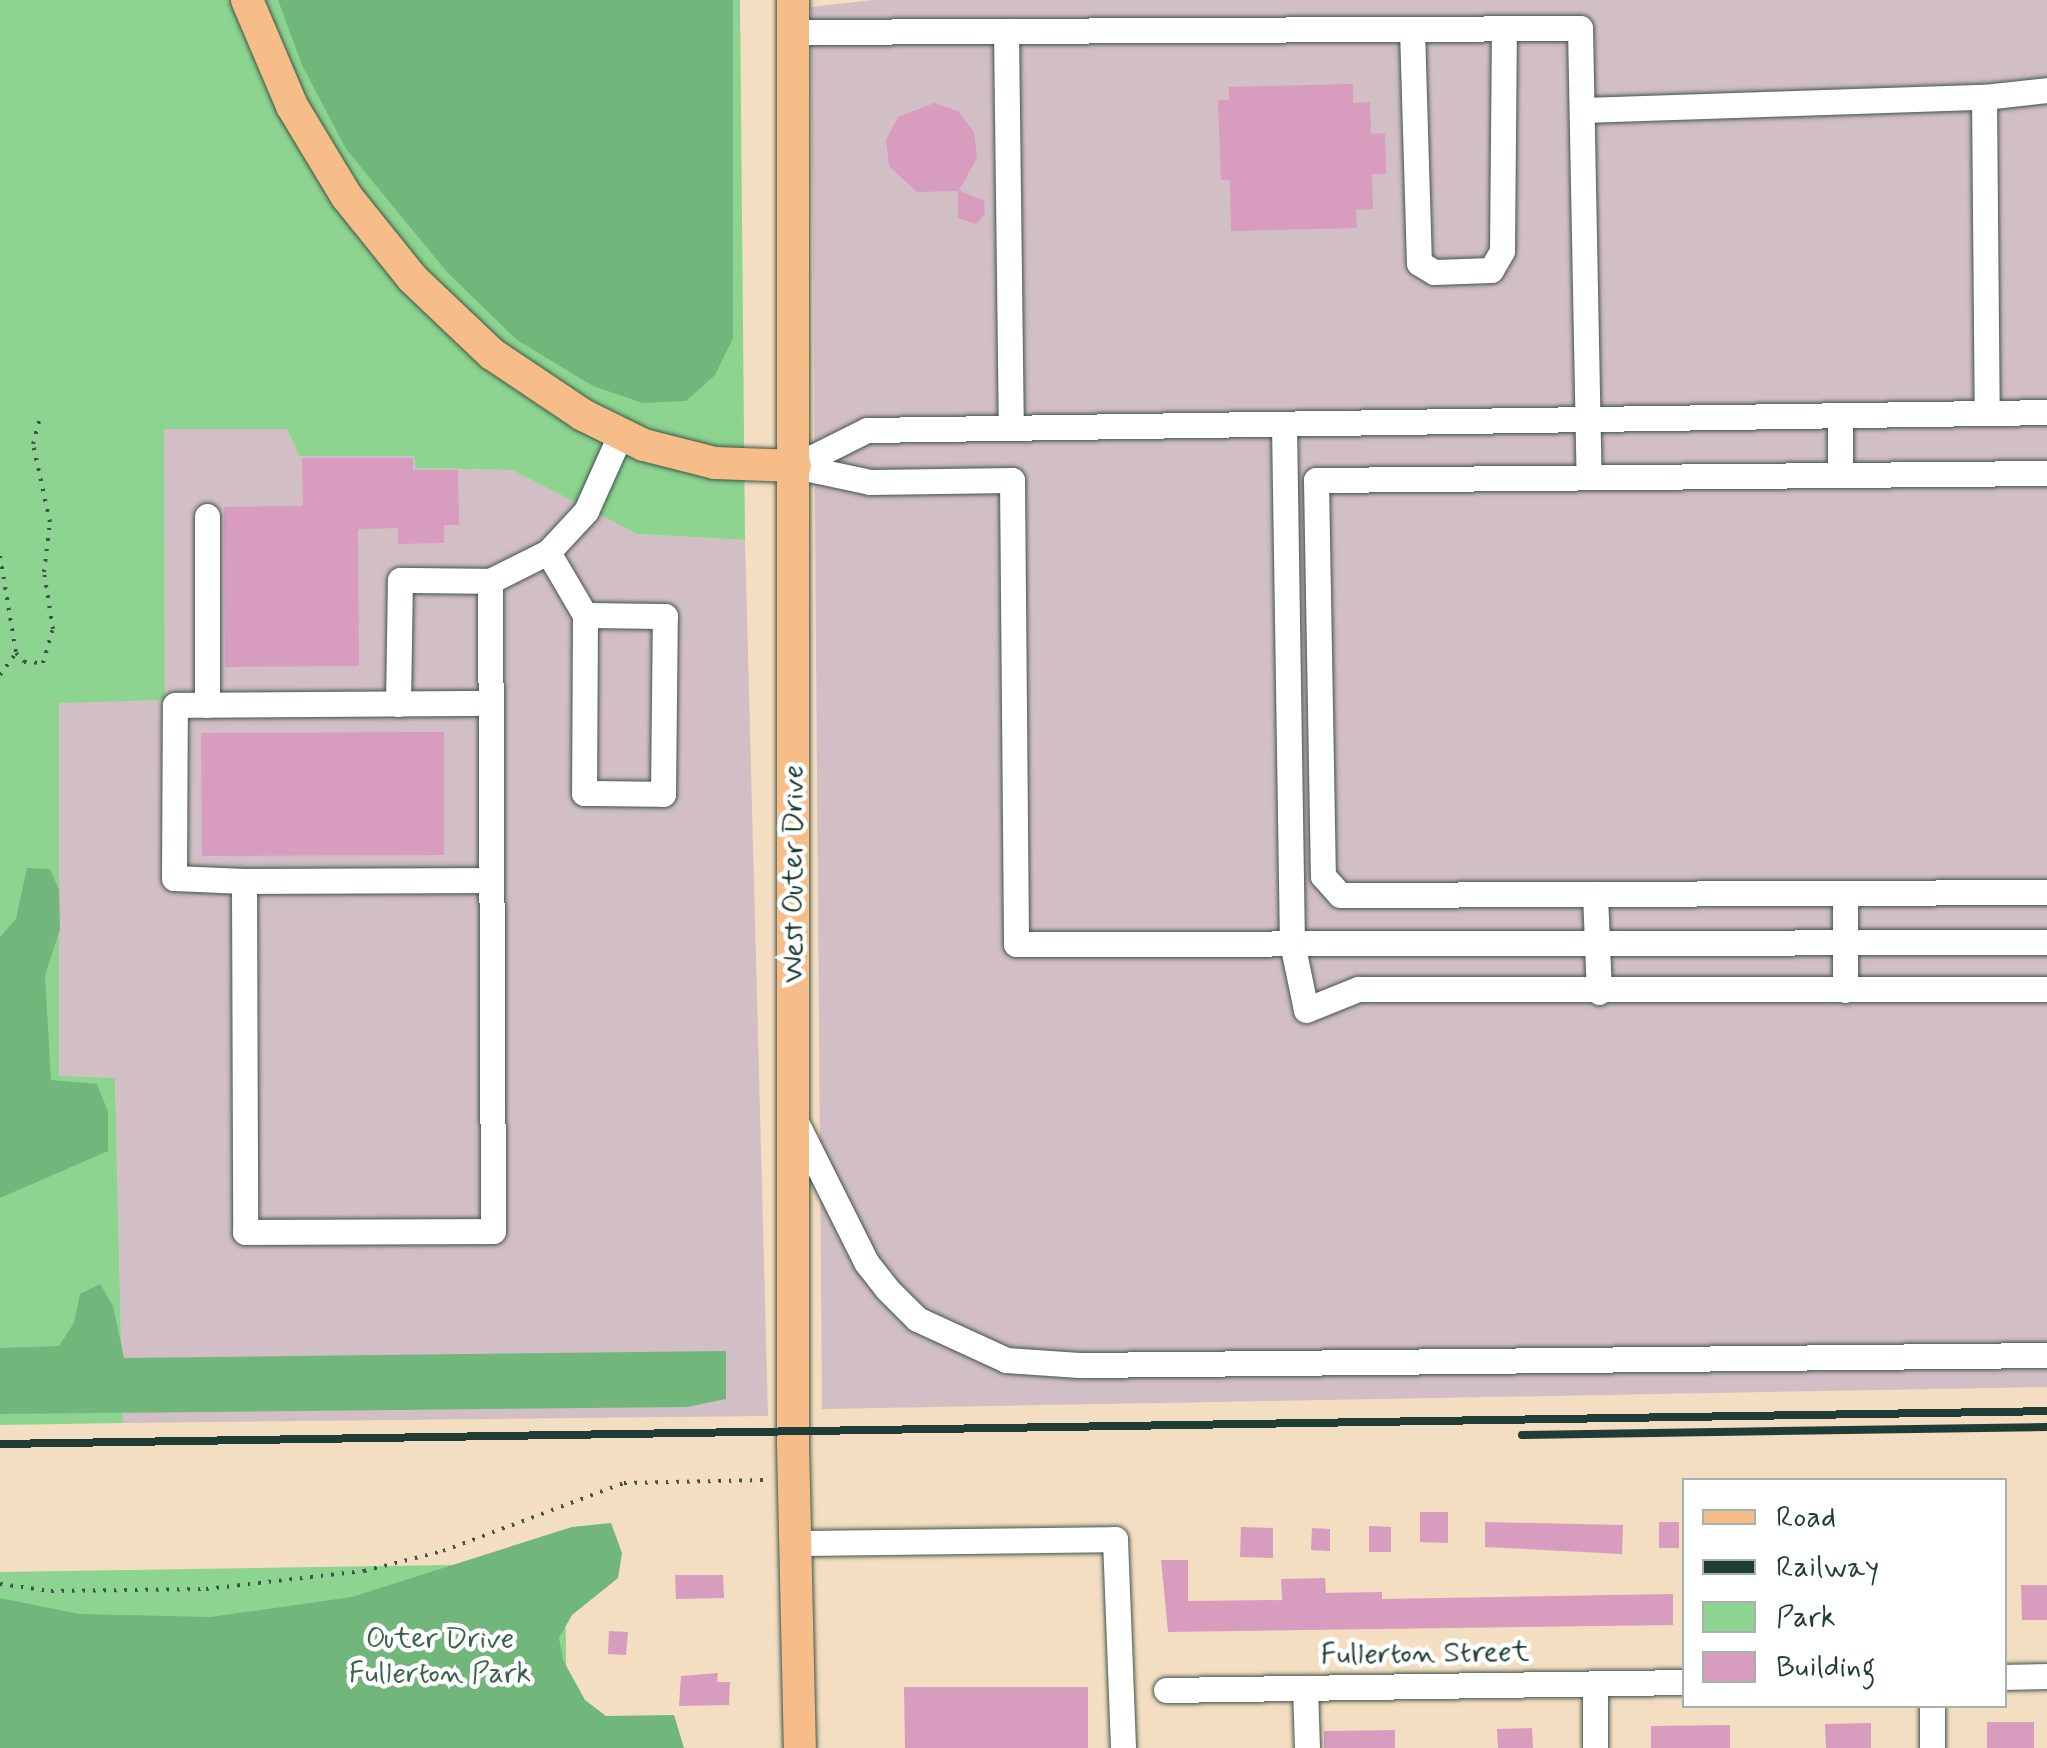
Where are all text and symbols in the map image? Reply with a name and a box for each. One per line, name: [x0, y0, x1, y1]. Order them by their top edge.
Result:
street label: West Outer Drive: [776, 766, 812, 982]
legend: [1682, 1478, 2007, 1708]
text: Road: [1776, 1498, 1836, 1537]
text: Railway: [1776, 1548, 1879, 1587]
text: Park: [1776, 1598, 1836, 1637]
park label: Outer Drive Fullerton Park: [349, 1621, 531, 1692]
street label: Fullerton Street: [1320, 1634, 1530, 1674]
text: Building: [1776, 1648, 1875, 1687]

